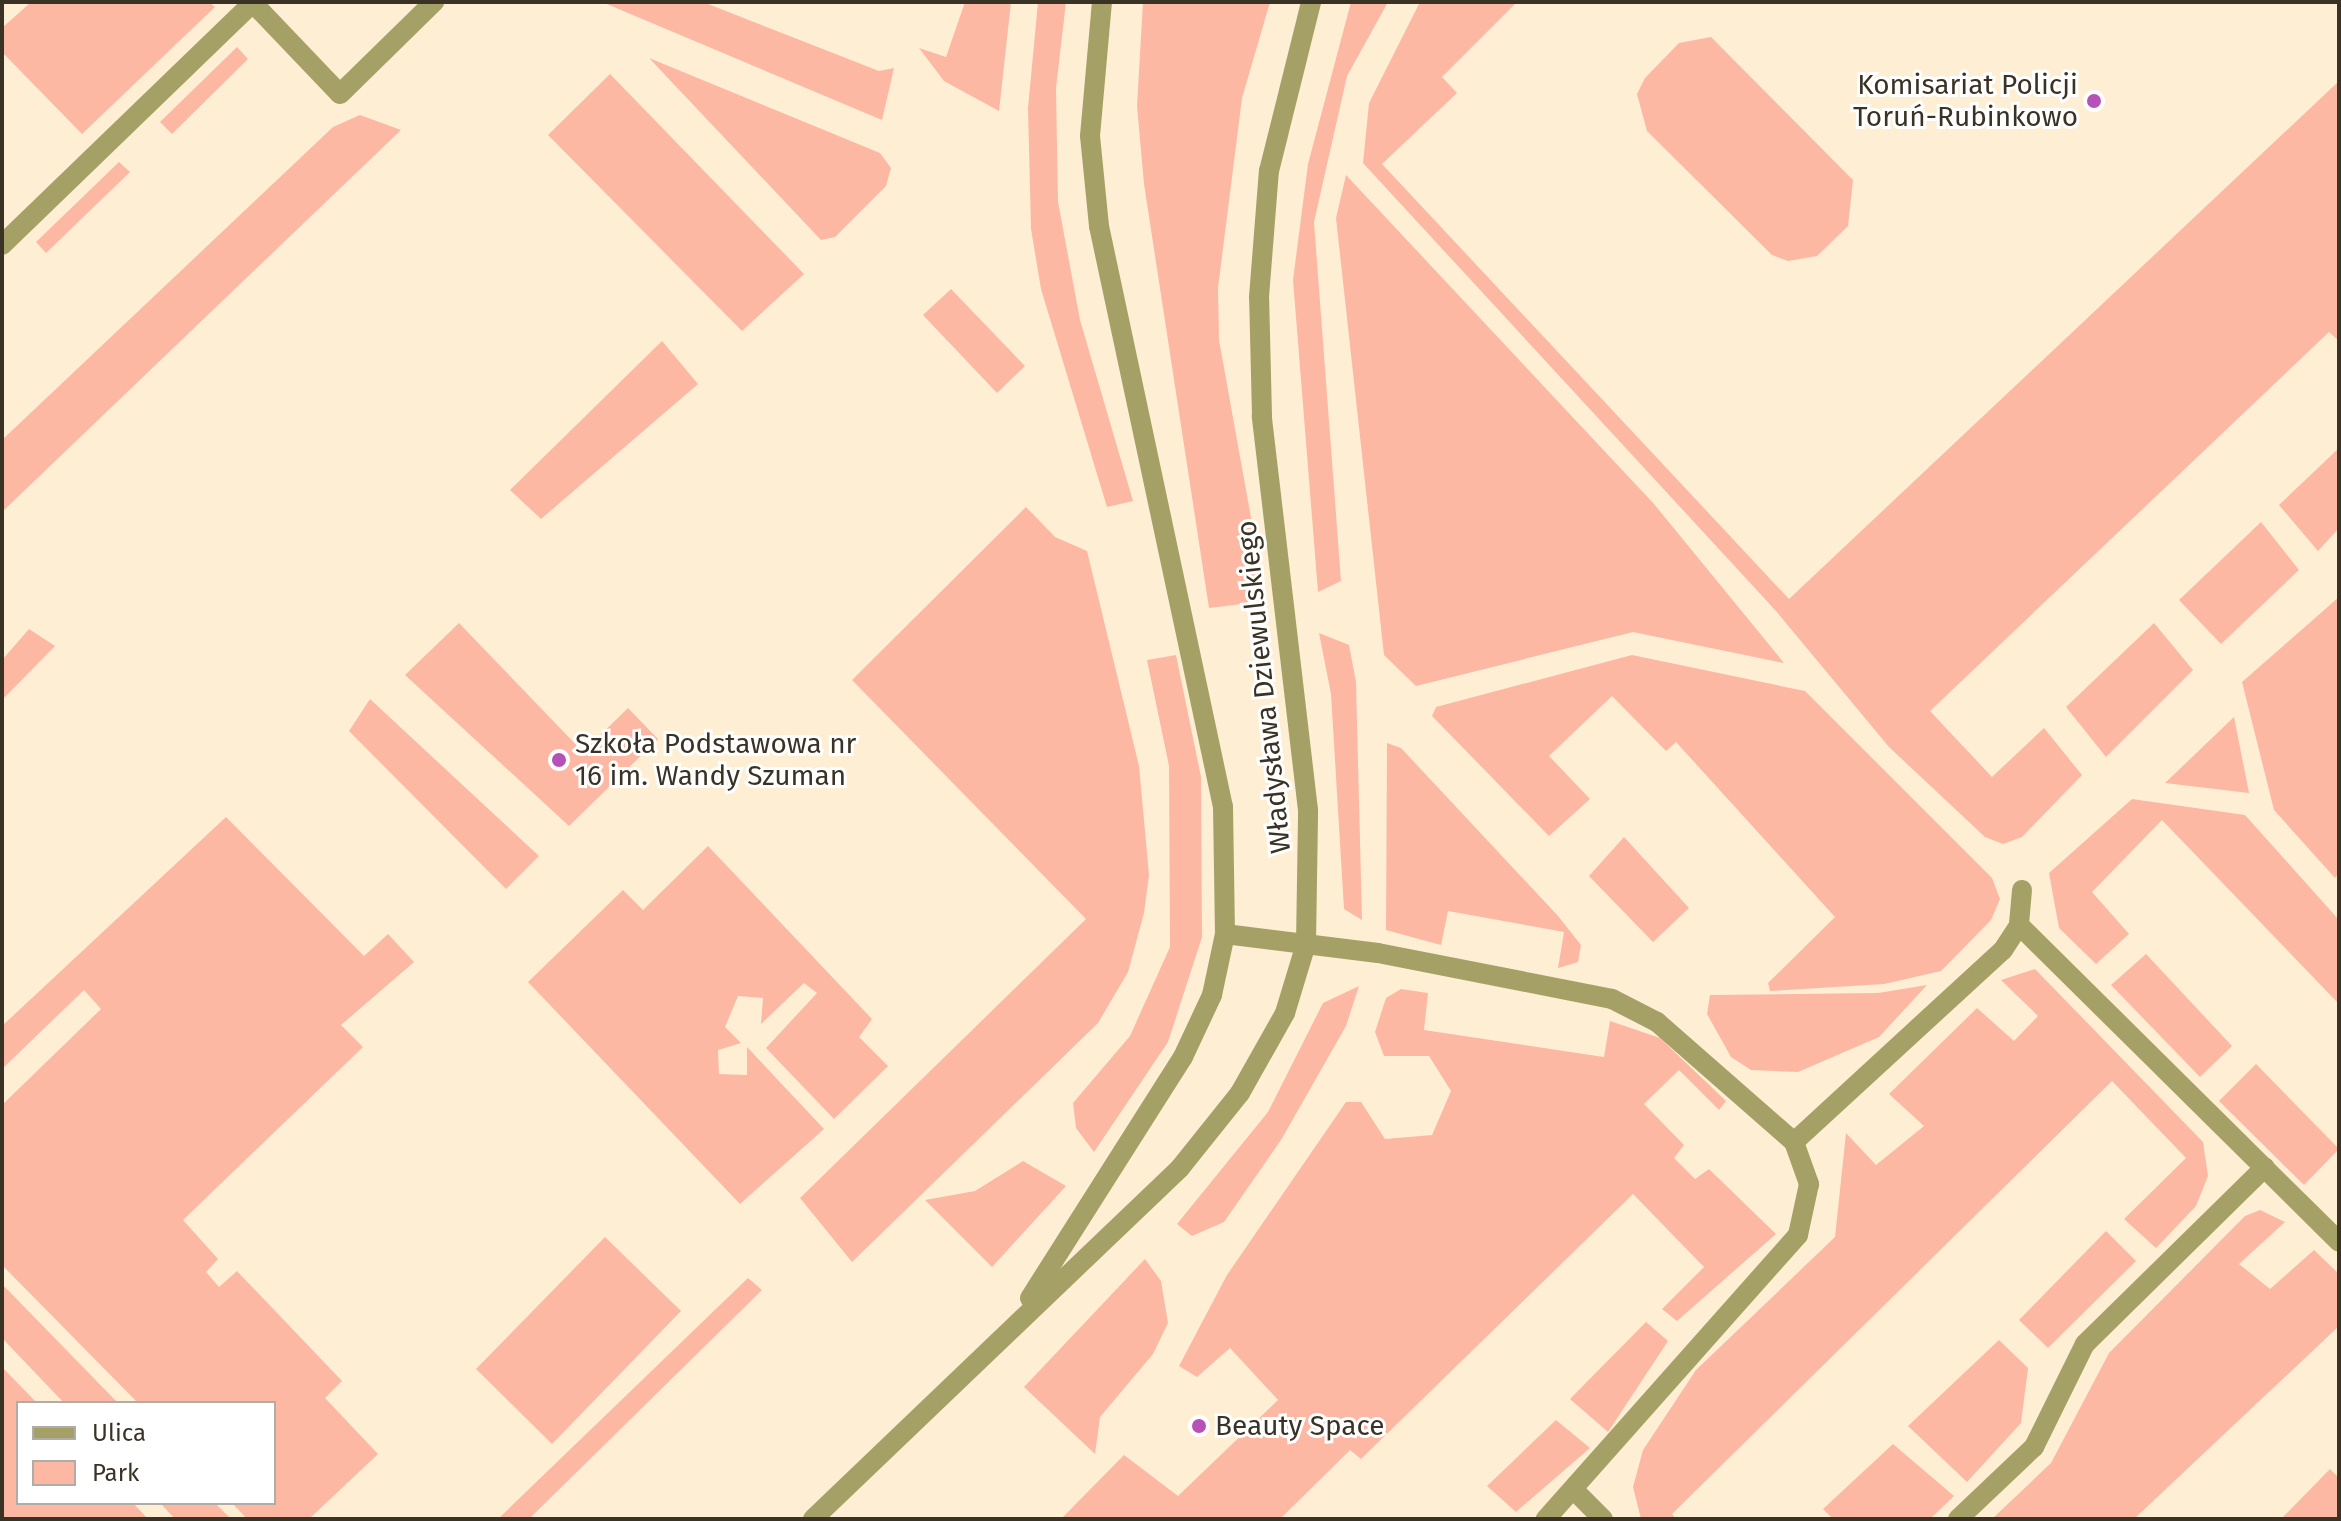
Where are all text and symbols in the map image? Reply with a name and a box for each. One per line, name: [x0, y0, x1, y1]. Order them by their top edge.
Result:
place label: Komisariat Policji Toruń-Rubinkowo: [1853, 68, 2078, 134]
marker: Komisariat Policji Toruń-Rubinkowo: [2085, 92, 2103, 110]
street label: Władysława Dziewulskiego: [1230, 519, 1298, 855]
place label: Szkoła Podstawowa nr 16 im. Wandy Szuman: [575, 727, 856, 793]
marker: Szkoła Podstawowa nr 16 im. Wandy Szuman: [550, 751, 568, 769]
legend: [16, 1401, 276, 1505]
place label: Beauty Space: [1215, 1409, 1385, 1443]
marker: Beauty Space: [1190, 1417, 1208, 1435]
text: Ulica: [92, 1419, 146, 1447]
text: Park: [92, 1459, 139, 1487]

